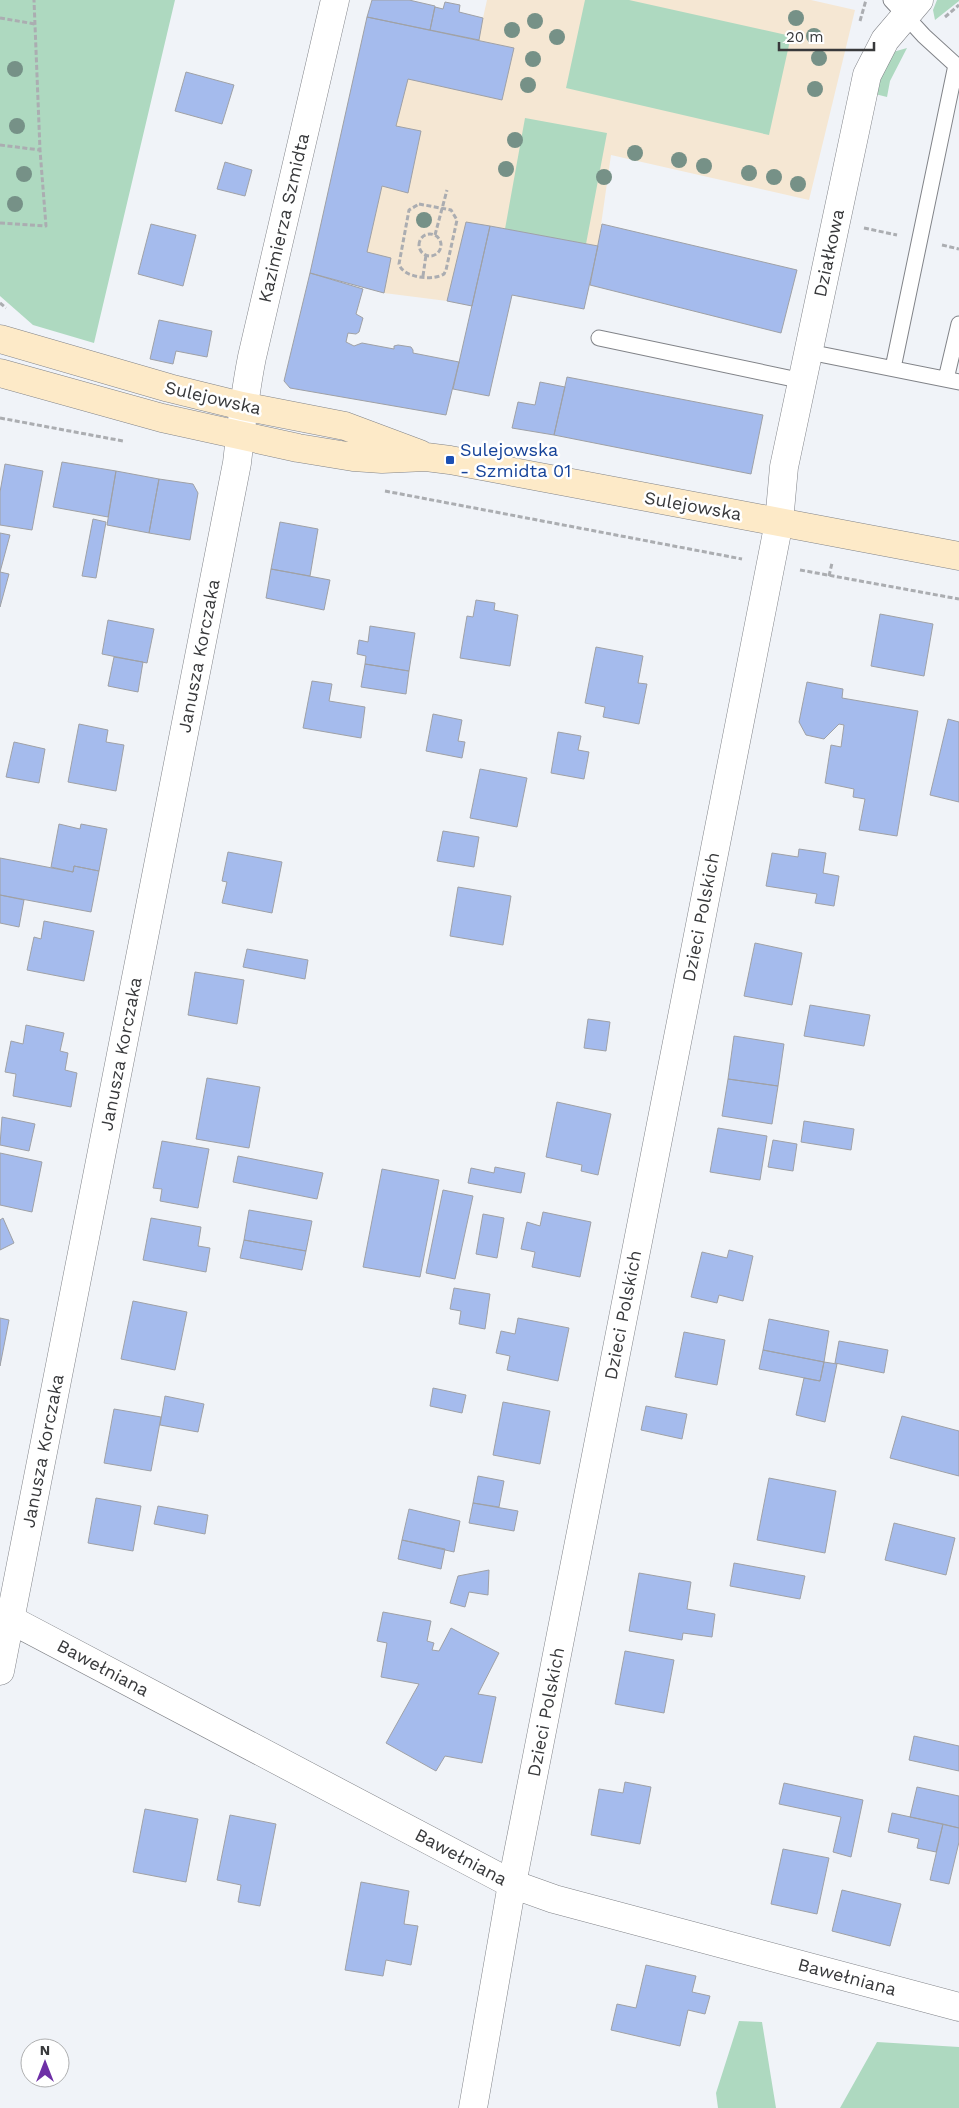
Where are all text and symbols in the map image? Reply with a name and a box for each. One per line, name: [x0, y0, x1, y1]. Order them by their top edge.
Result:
scale bar: [779, 20, 874, 52]
text: 20 m: [786, 28, 824, 46]
street label: Kazimierza Szmidta: [254, 131, 313, 305]
street label: Działkowa: [809, 207, 848, 299]
street label: Sulejowska: [163, 376, 263, 419]
place label: Sulejowska - Szmidta 01: [460, 439, 571, 481]
marker: Sulejowska - Szmidta 01: [444, 454, 456, 466]
street label: Sulejowska: [643, 487, 743, 524]
street label: Janusza Korczaka: [173, 577, 224, 735]
street label: Dzieci Polskich: [678, 850, 723, 983]
street label: Janusza Korczaka: [95, 975, 146, 1133]
street label: Dzieci Polskich: [600, 1248, 645, 1381]
street label: Janusza Korczaka: [17, 1372, 68, 1530]
street label: Bawełniana: [54, 1635, 153, 1701]
street label: Dzieci Polskich: [523, 1645, 568, 1778]
street label: Bawełniana: [412, 1824, 511, 1890]
street label: Bawełniana: [796, 1953, 899, 2000]
north arrow: [20, 2038, 70, 2088]
text: N: [40, 2042, 50, 2058]

